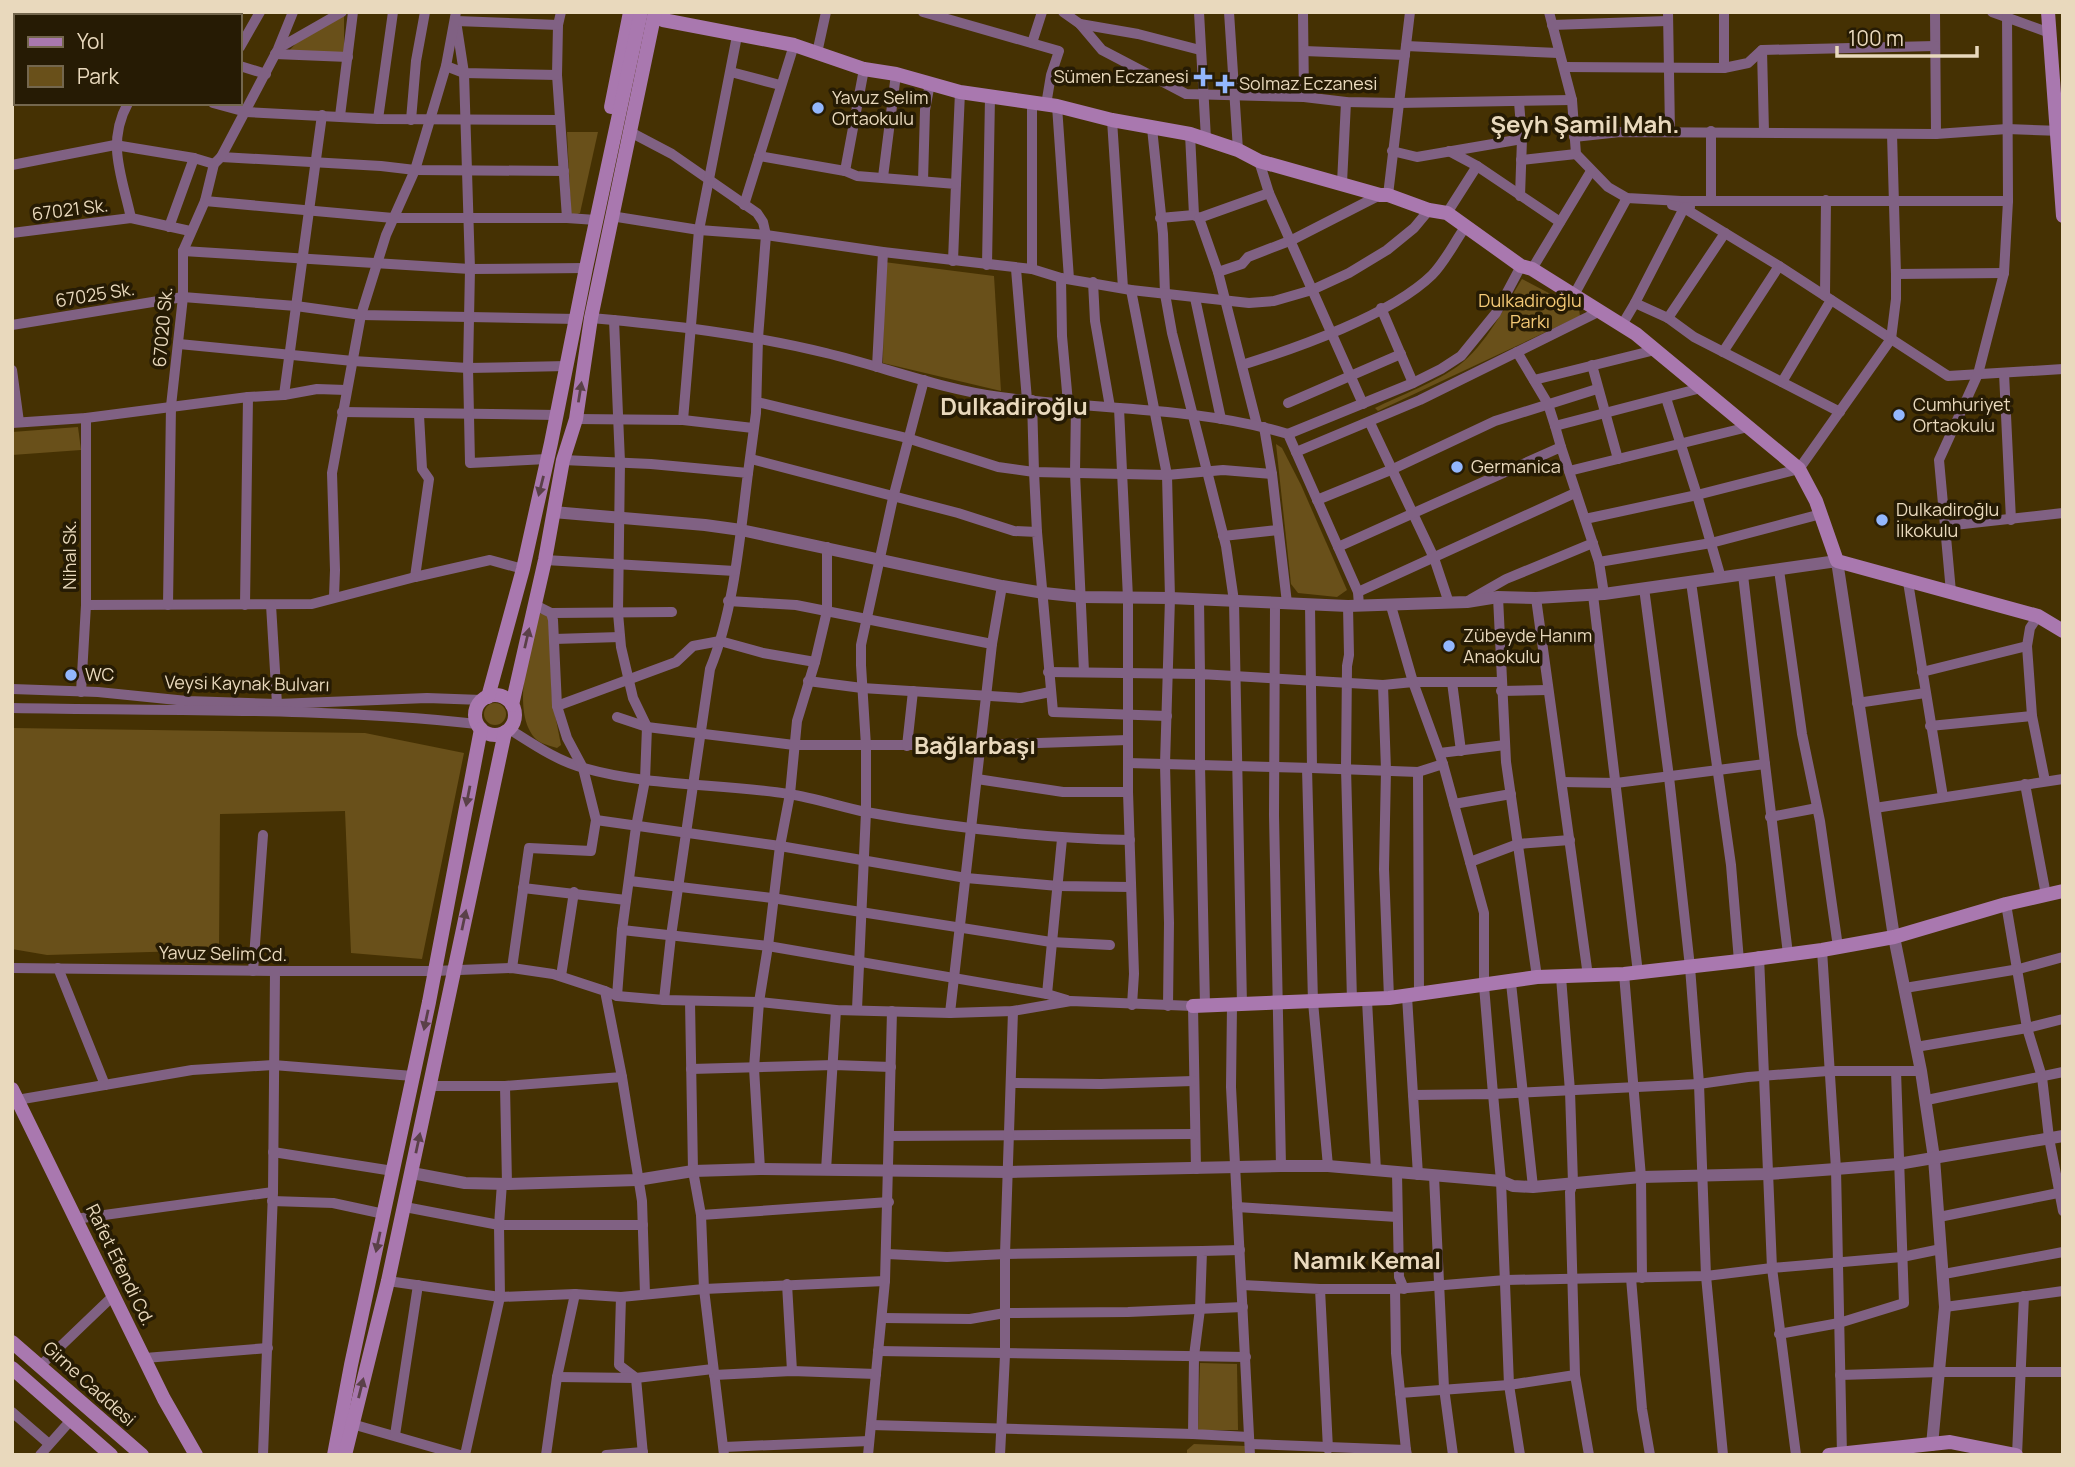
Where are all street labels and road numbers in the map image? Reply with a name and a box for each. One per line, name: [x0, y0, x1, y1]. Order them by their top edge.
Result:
street label: 67021 Sk.: [30, 192, 109, 226]
street label: 67025 Sk.: [53, 276, 136, 312]
street label: 67020 Sk.: [147, 286, 177, 368]
street label: Nihal Sk.: [57, 520, 81, 590]
street label: Veysi Kaynak Bulvarı: [164, 670, 330, 696]
street label: Yavuz Selim Cd.: [159, 940, 287, 966]
street label: Rafet Efendi Cd.: [81, 1200, 161, 1329]
street label: Girne Caddesi: [38, 1335, 141, 1431]

